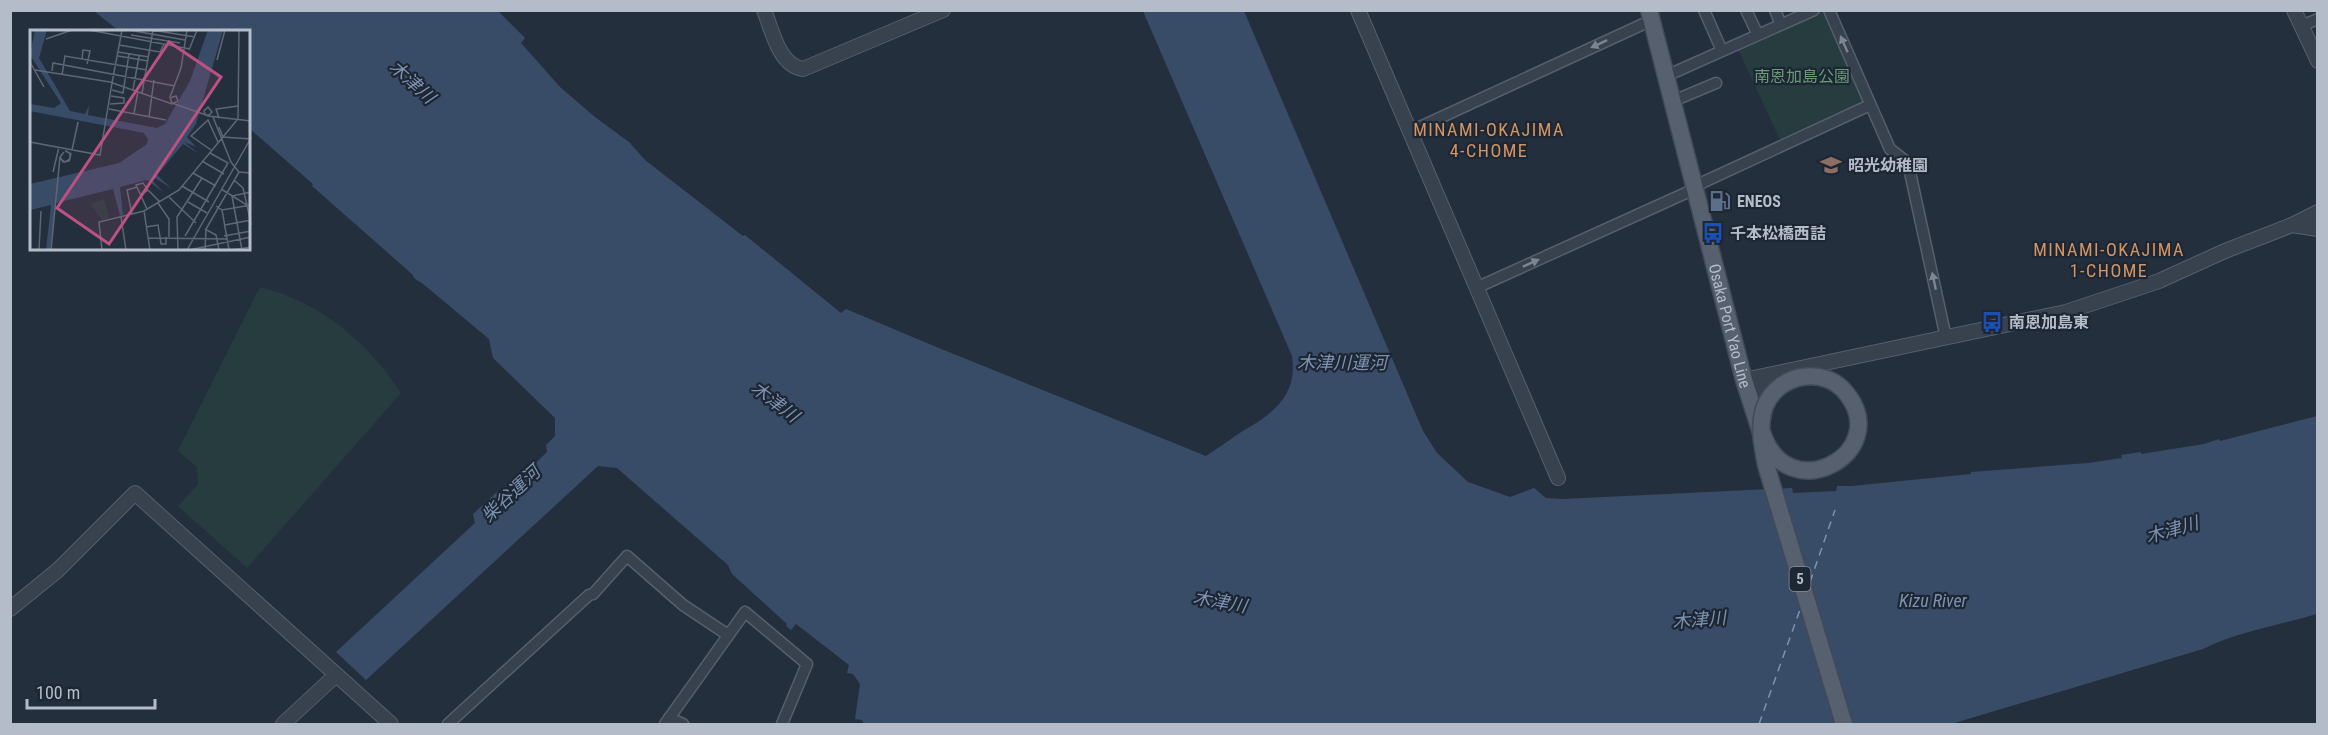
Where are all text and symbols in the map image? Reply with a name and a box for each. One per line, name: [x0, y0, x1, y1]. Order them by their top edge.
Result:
inset map: [30, 30, 250, 250]
one-way arrow: [1839, 35, 1849, 53]
one-way arrow: [1590, 40, 1607, 49]
water label: 木津川: [385, 56, 441, 109]
park label: 南恩加島公園: [1754, 67, 1850, 86]
district label: MINAMI-OKAJIMA 4-CHOME: [1413, 119, 1565, 161]
school or university icon: 昭光幼稚園: [1819, 153, 1843, 177]
place label: 昭光幼稚園: [1848, 156, 1928, 175]
fuel station icon: ENEOS: [1708, 189, 1732, 213]
place label: ENEOS: [1737, 192, 1781, 211]
bus stop icon: 千本松橋西詰: [1701, 221, 1725, 245]
place label: 千本松橋西詰: [1730, 224, 1826, 243]
district label: MINAMI-OKAJIMA 1-CHOME: [2033, 239, 2185, 281]
one-way arrow: [1522, 258, 1540, 268]
street label: Osaka Port Yao Line: [1705, 262, 1755, 390]
one-way arrow: [1929, 271, 1938, 290]
bus stop icon: 南恩加島東: [1980, 310, 2004, 334]
place label: 南恩加島東: [2009, 313, 2089, 332]
water label: 木津川運河: [1297, 352, 1390, 373]
water label: 木津川: [747, 377, 805, 427]
water label: 柴谷運河: [477, 459, 546, 526]
water label: 木津川: [2143, 511, 2203, 547]
road number: 5: [1790, 567, 1810, 591]
water label: 木津川: [1192, 586, 1250, 617]
water label: Kizu River: [1899, 590, 1968, 611]
water label: 木津川: [1671, 607, 1729, 632]
scale bar: [27, 672, 154, 710]
text: 100 m: [36, 682, 80, 703]

